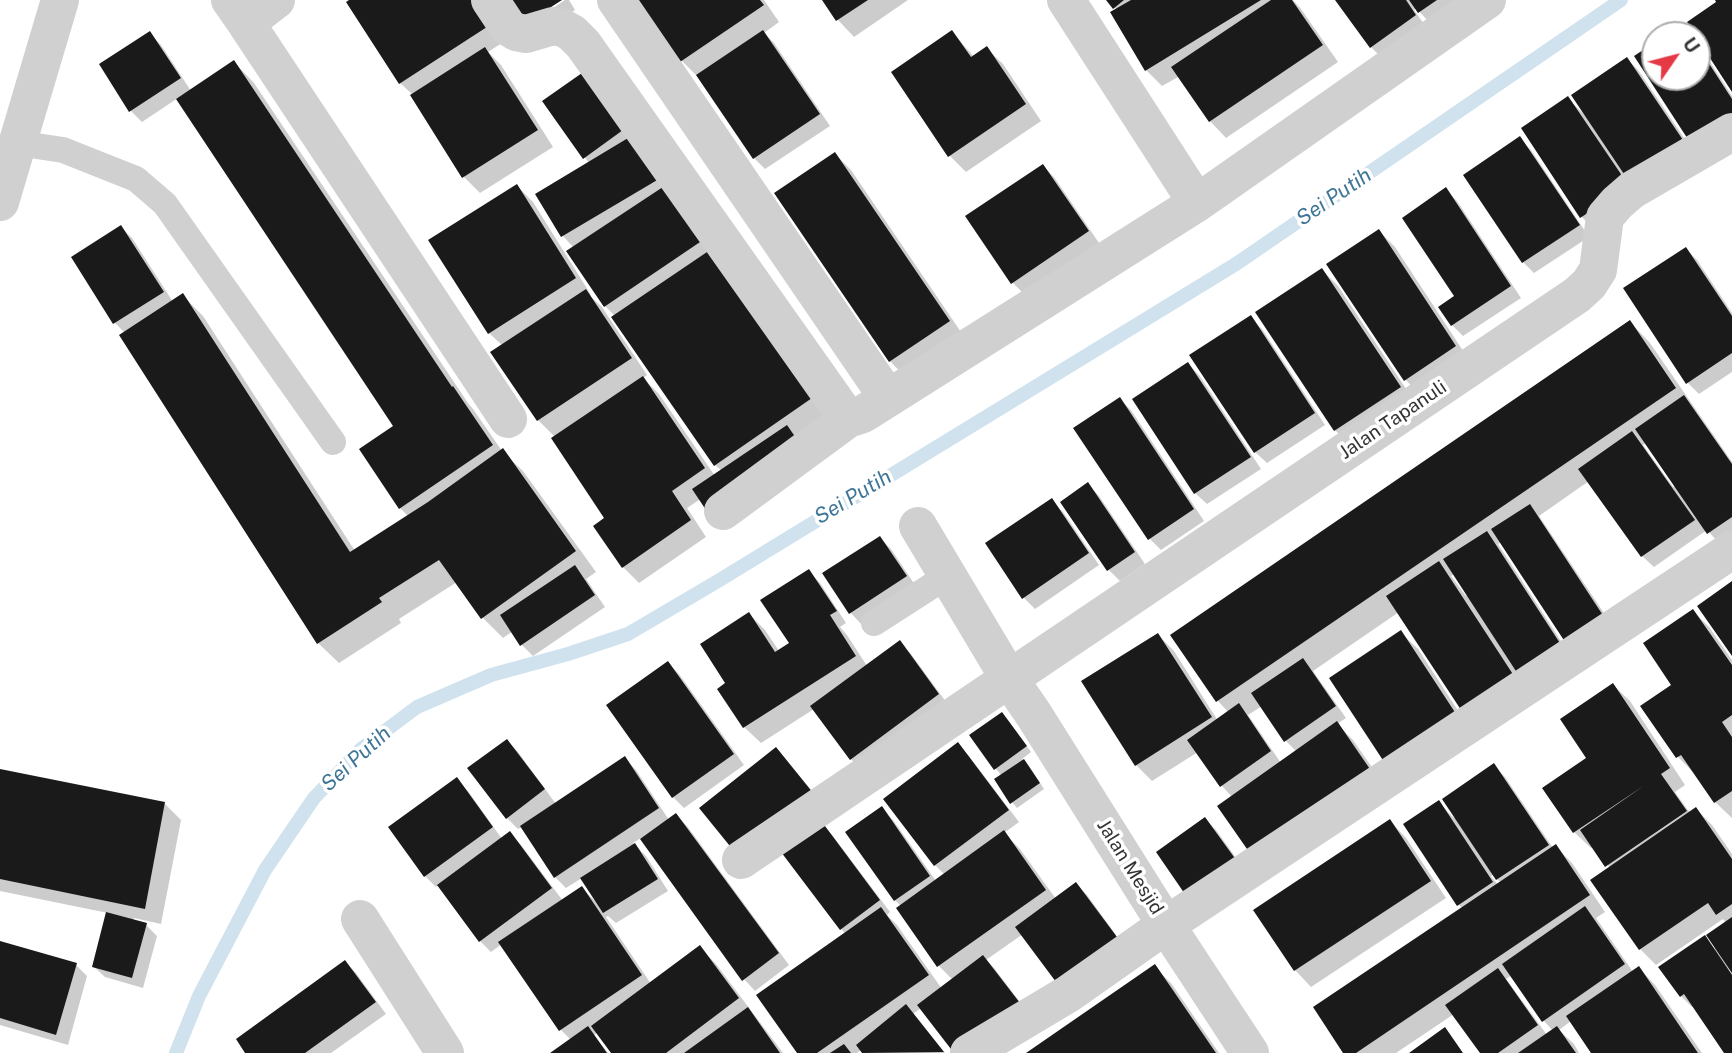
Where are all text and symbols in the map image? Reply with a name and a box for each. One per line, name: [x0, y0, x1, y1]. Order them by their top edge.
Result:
north arrow: [1641, 21, 1711, 91]
text: U: [1679, 33, 1705, 57]
water label: Sei Putih: [1292, 163, 1376, 231]
street label: Jalan Tapanuli: [1335, 376, 1451, 464]
water label: Sei Putih: [810, 464, 896, 530]
water label: Sei Putih: [316, 721, 396, 797]
street label: Jalan Mesjid: [1092, 815, 1168, 919]

